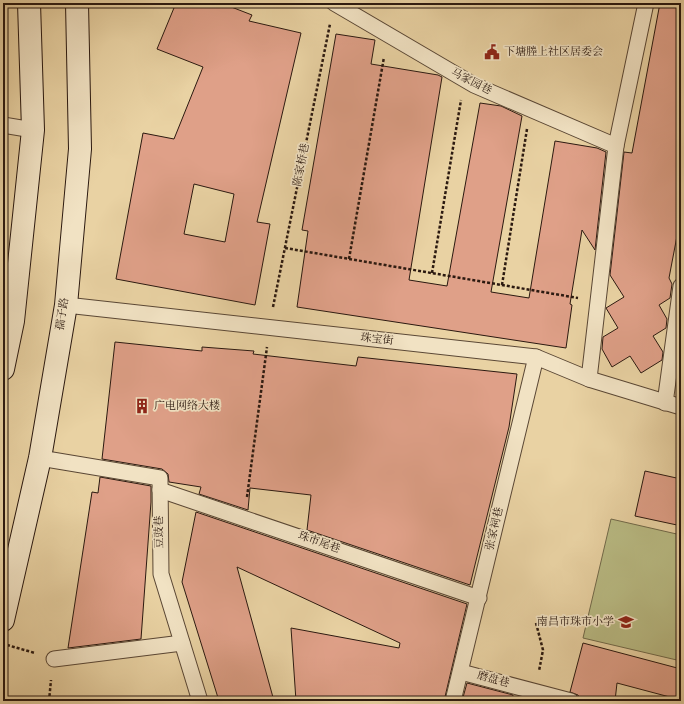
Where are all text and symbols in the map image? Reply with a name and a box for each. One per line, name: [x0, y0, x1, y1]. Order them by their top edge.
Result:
public building icon: 下塘塍上社区居委会: [483, 43, 501, 61]
place label: 下塘塍上社区居委会: [504, 45, 603, 60]
street label: 马家园巷: [448, 65, 494, 99]
street label: 陈家桥巷: [290, 142, 314, 188]
street label: 孺子路: [53, 297, 73, 331]
street label: 珠宝街: [360, 331, 394, 349]
building icon: 广电网络大楼: [133, 397, 151, 415]
place label: 广电网络大楼: [154, 399, 220, 414]
street label: 张家祠巷: [483, 506, 507, 552]
street label: 豆豉巷: [152, 515, 168, 549]
street label: 珠市尾巷: [296, 529, 342, 557]
school or university icon: 南昌市珠市小学: [617, 613, 635, 631]
place label: 南昌市珠市小学: [537, 615, 614, 630]
street label: 磨盘巷: [475, 668, 511, 692]

